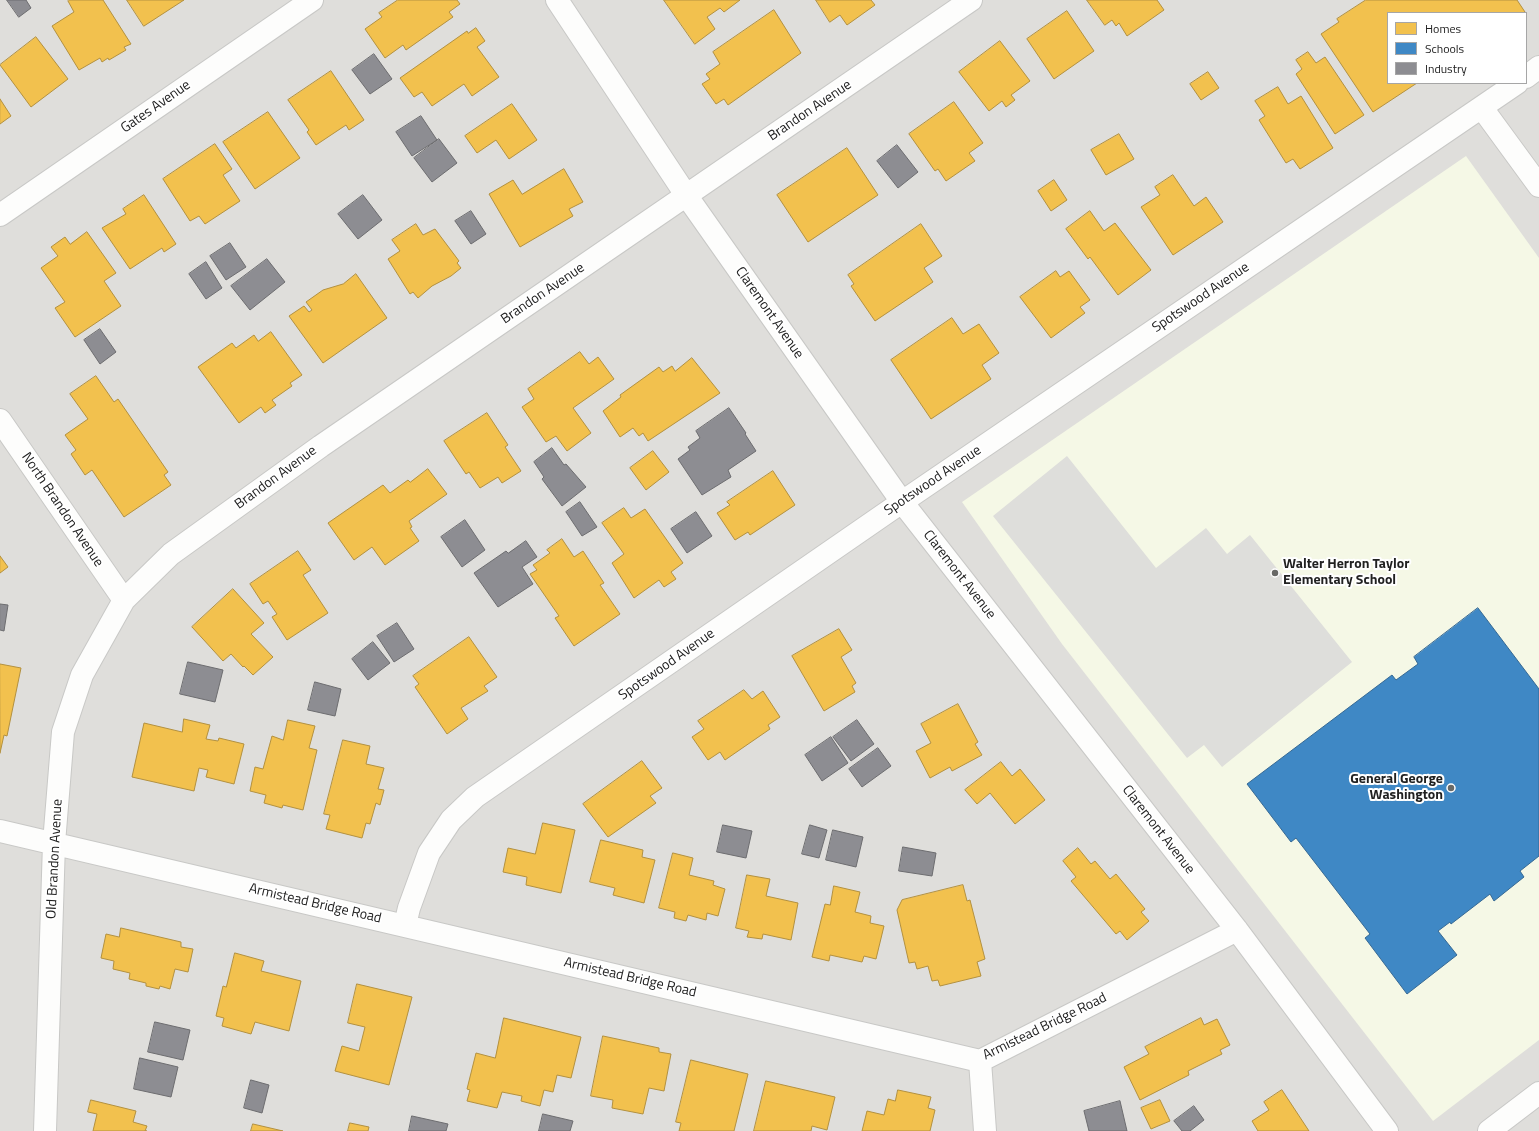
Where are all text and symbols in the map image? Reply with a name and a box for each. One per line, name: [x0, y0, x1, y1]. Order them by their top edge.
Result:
legend: [1387, 12, 1527, 84]
text: Homes: [1425, 19, 1461, 38]
text: Schools: [1425, 39, 1464, 58]
text: Industry: [1425, 59, 1467, 78]
street label: Gates Avenue: [118, 77, 194, 137]
street label: Brandon Avenue: [765, 77, 855, 145]
street label: Spotswood Avenue: [1149, 259, 1253, 337]
street label: Brandon Avenue: [498, 260, 588, 328]
street label: Claremont Avenue: [731, 264, 807, 362]
street label: Spotswood Avenue: [881, 442, 985, 520]
street label: Brandon Avenue: [232, 443, 320, 513]
street label: North Brandon Avenue: [17, 450, 107, 570]
street label: Claremont Avenue: [919, 527, 999, 623]
place label: Walter Herron Taylor Elementary School: [1283, 557, 1409, 590]
marker: Walter Herron Taylor Elementary School: [1270, 568, 1280, 578]
street label: Spotswood Avenue: [616, 626, 718, 704]
place label: General George Washington: [1350, 772, 1443, 804]
street label: Claremont Avenue: [1118, 782, 1198, 878]
marker: General George Washington: [1446, 783, 1456, 793]
street label: Old Brandon Avenue: [43, 799, 67, 919]
street label: Armistead Bridge Road: [247, 881, 383, 927]
street label: Armistead Bridge Road: [562, 955, 698, 1001]
street label: Armistead Bridge Road: [980, 990, 1110, 1064]

